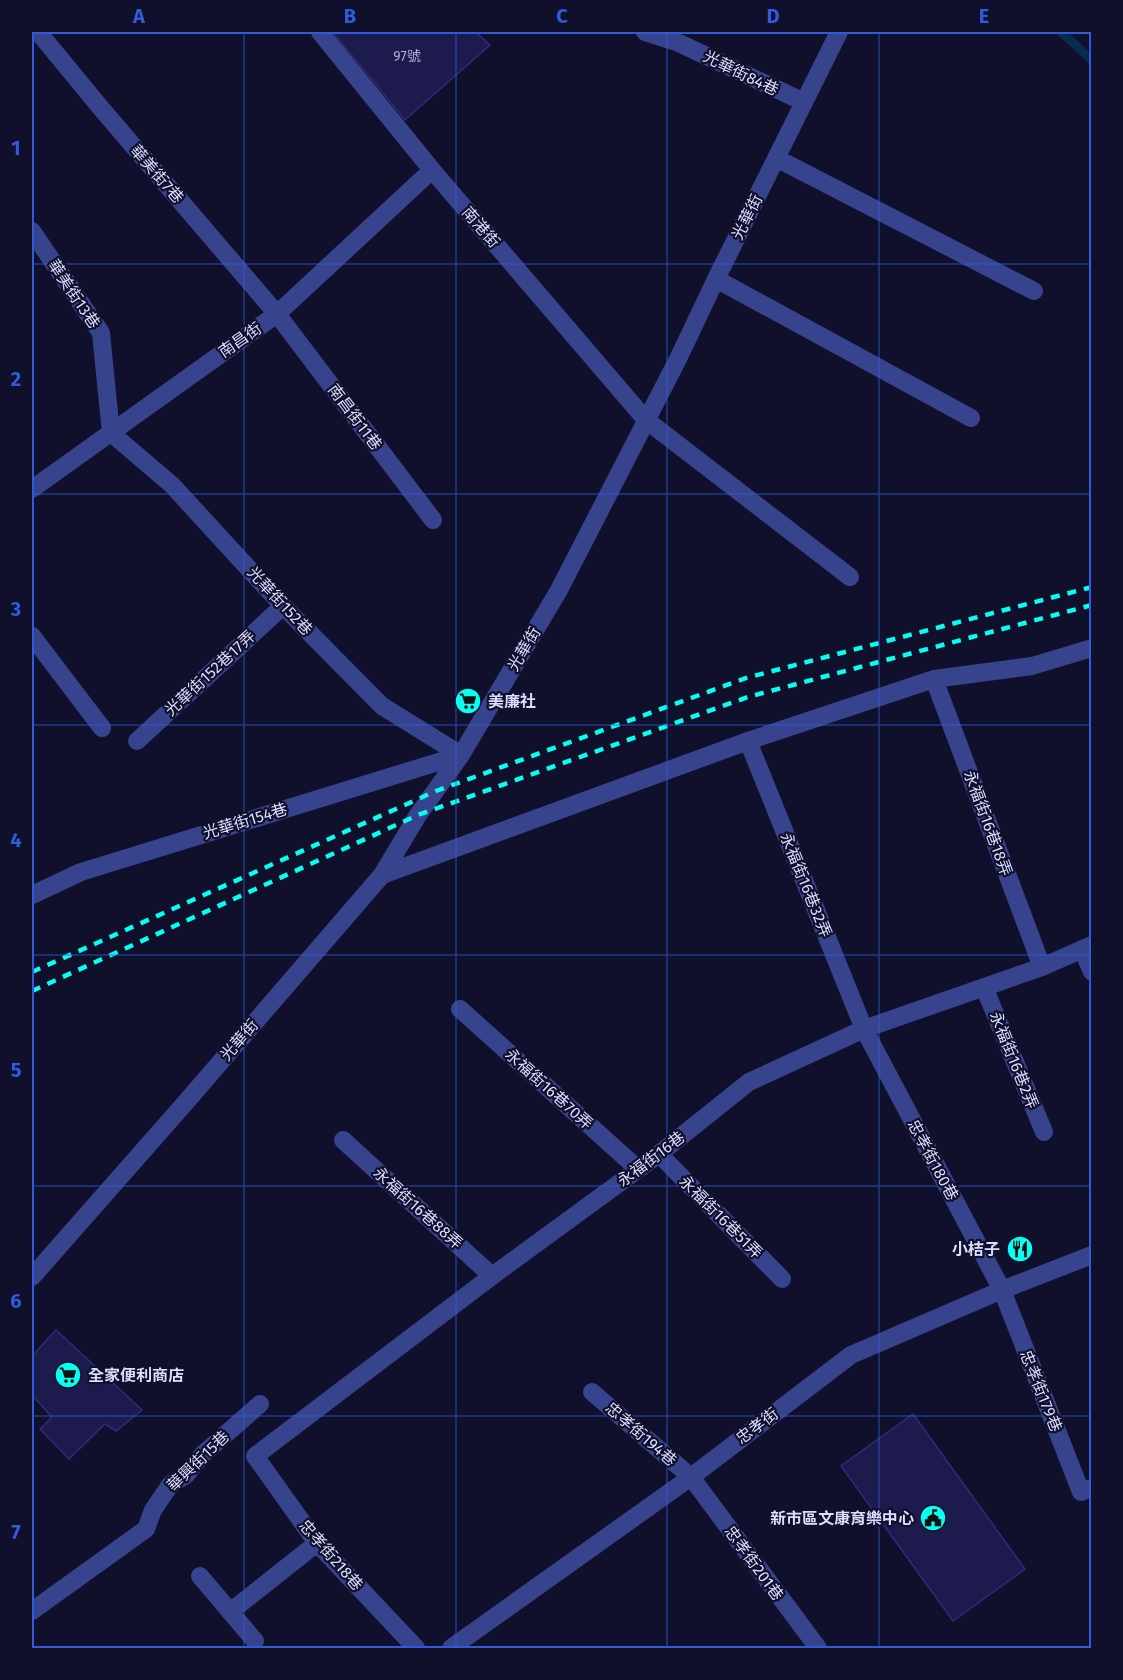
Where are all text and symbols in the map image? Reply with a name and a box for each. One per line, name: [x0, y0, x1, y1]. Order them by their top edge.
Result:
text: A: [132, 4, 146, 28]
text: B: [344, 4, 356, 28]
text: C: [556, 4, 568, 28]
text: D: [766, 4, 780, 28]
text: E: [979, 4, 989, 28]
street label: 光華街84巷: [700, 47, 782, 99]
house number: 97號: [393, 48, 421, 65]
text: 1: [11, 136, 21, 160]
street label: 華美街7巷: [127, 141, 187, 207]
street label: 光華街: [728, 191, 766, 243]
street label: 南港街: [458, 203, 504, 251]
street label: 華美街13巷: [44, 256, 104, 332]
street label: 南昌街: [215, 318, 265, 362]
text: 2: [11, 367, 21, 391]
street label: 南昌街11巷: [324, 380, 386, 454]
street label: 光華街152巷: [243, 563, 317, 639]
text: 3: [10, 597, 21, 621]
street label: 光華街: [503, 624, 545, 674]
street label: 光華街152巷17弄: [161, 626, 259, 720]
supermarket icon: 美廉社: [453, 686, 483, 716]
place label: 美廉社: [488, 692, 536, 711]
street label: 永福街16巷18弄: [960, 768, 1016, 878]
street label: 光華街154巷: [200, 799, 290, 843]
text: 4: [10, 828, 22, 852]
street label: 永福街16巷32弄: [776, 830, 836, 940]
street label: 永福街16巷2弄: [986, 1009, 1042, 1111]
street label: 光華街: [216, 1016, 262, 1064]
street label: 永福街16巷70弄: [501, 1045, 597, 1133]
text: 5: [11, 1058, 22, 1082]
street label: 忠孝街180巷: [904, 1116, 962, 1204]
street label: 永福街16巷: [614, 1128, 688, 1190]
street label: 永福街16巷88弄: [370, 1163, 466, 1253]
street label: 永福街16巷51弄: [676, 1172, 766, 1262]
restaurant icon: 小桔子: [1005, 1234, 1035, 1264]
place label: 小桔子: [952, 1240, 1000, 1259]
text: 6: [10, 1289, 22, 1313]
street label: 忠孝街179巷: [1016, 1347, 1066, 1435]
supermarket icon: 全家便利商店: [53, 1360, 83, 1390]
place label: 全家便利商店: [88, 1366, 184, 1385]
street label: 忠孝街194巷: [602, 1398, 680, 1470]
street label: 忠孝街: [732, 1404, 782, 1448]
street label: 華興街15巷: [163, 1427, 233, 1495]
public building icon: 新市區文康育樂中心: [918, 1503, 948, 1533]
place label: 新市區文康育樂中心: [770, 1509, 914, 1528]
street label: 忠孝街218巷: [295, 1516, 367, 1594]
text: 7: [11, 1520, 21, 1544]
street label: 忠孝街201巷: [721, 1522, 787, 1604]

